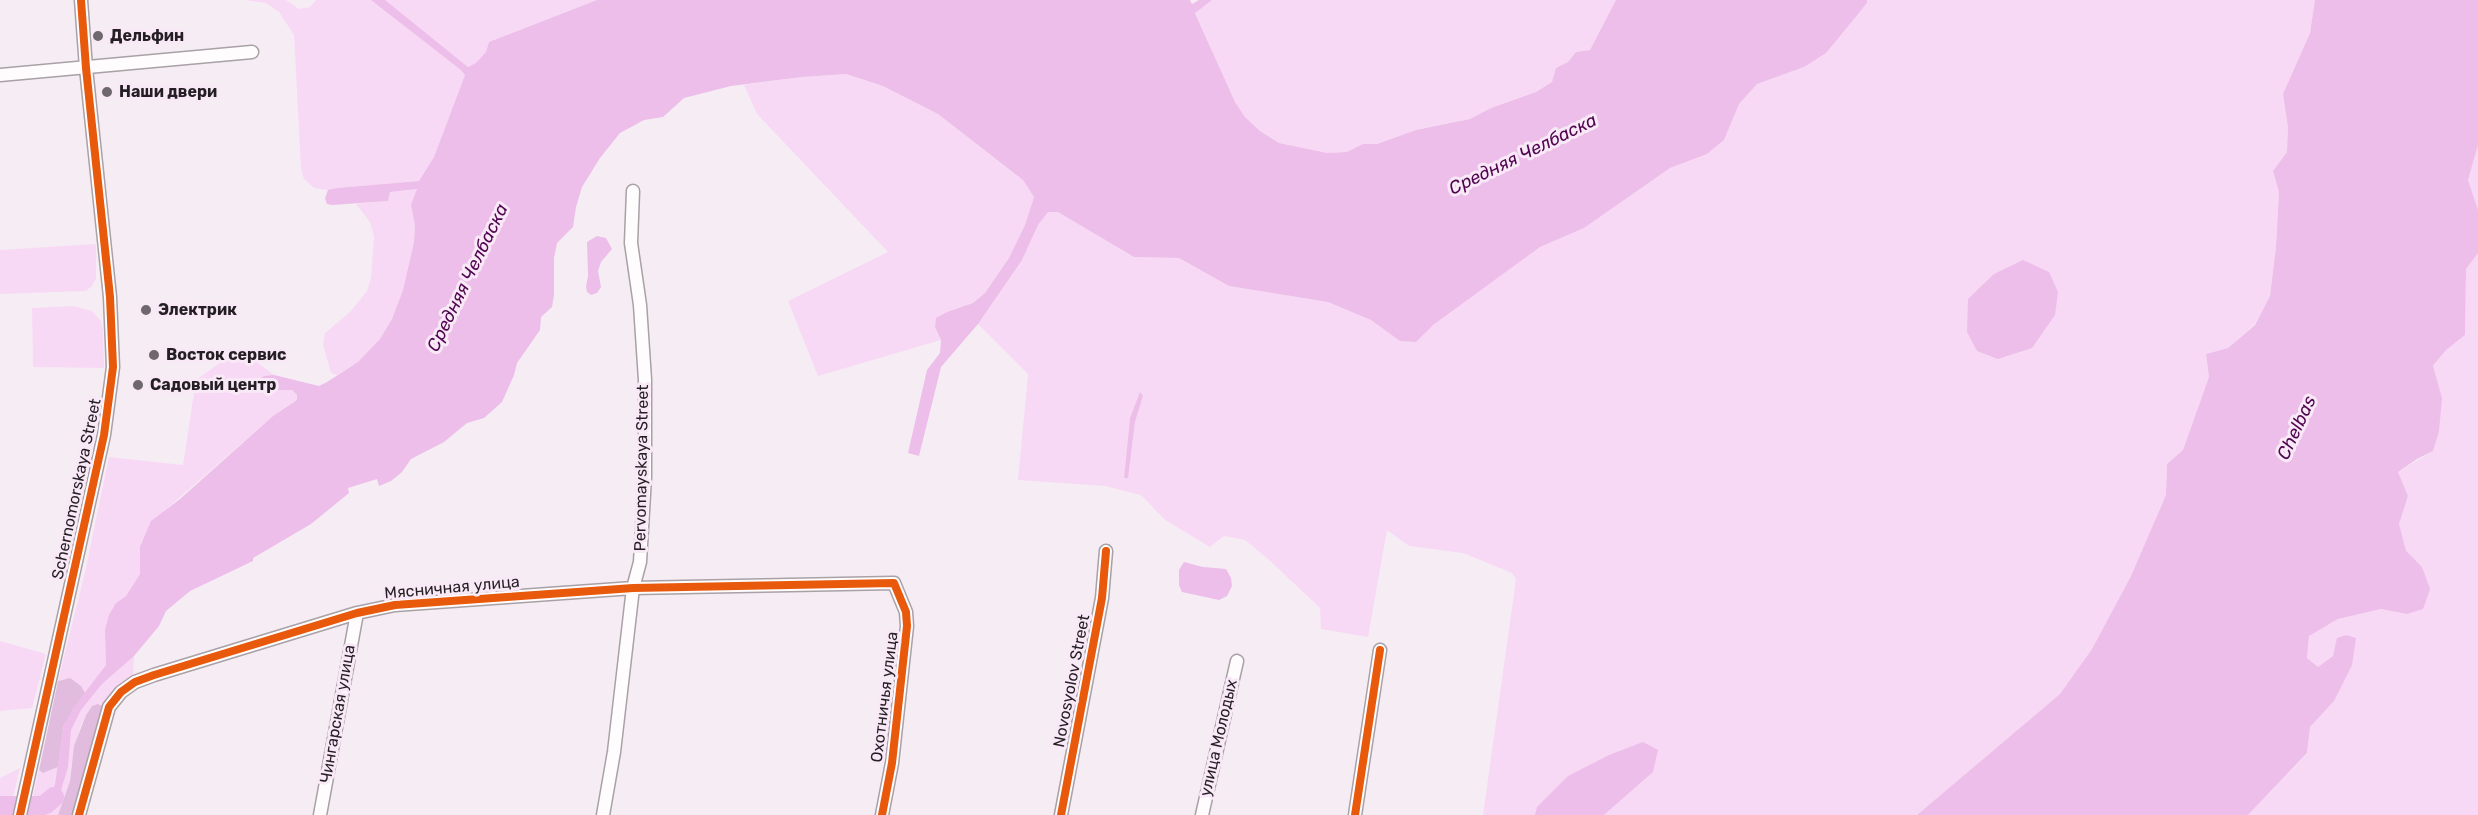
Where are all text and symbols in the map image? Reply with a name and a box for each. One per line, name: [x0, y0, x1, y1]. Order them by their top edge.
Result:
place label: Дельфин: [110, 26, 184, 46]
marker: Дельфин: [91, 29, 105, 43]
place label: Наши двери: [119, 82, 217, 102]
marker: Наши двери: [100, 85, 114, 99]
water label: Средняя Челбаска: [1446, 110, 1600, 200]
water label: Средняя Челбаска: [423, 201, 513, 355]
place label: Электрик: [158, 300, 237, 320]
marker: Электрик: [139, 303, 153, 317]
place label: Восток сервис: [166, 345, 287, 365]
marker: Восток сервис: [147, 348, 161, 362]
place label: Садовый центр: [150, 375, 276, 395]
marker: Садовый центр: [131, 378, 145, 392]
street label: Pervomayskaya Street: [631, 384, 653, 552]
water label: Chelbas: [2273, 393, 2321, 463]
street label: Sсhernomorskaya Street: [48, 397, 106, 581]
street label: Мясничная улица: [384, 573, 520, 603]
street label: Novosyolov Street: [1050, 613, 1094, 749]
street label: Охотничья улица: [867, 630, 903, 764]
street label: Чингарская улица: [316, 643, 360, 785]
street label: улица Молодых: [1196, 678, 1242, 798]

